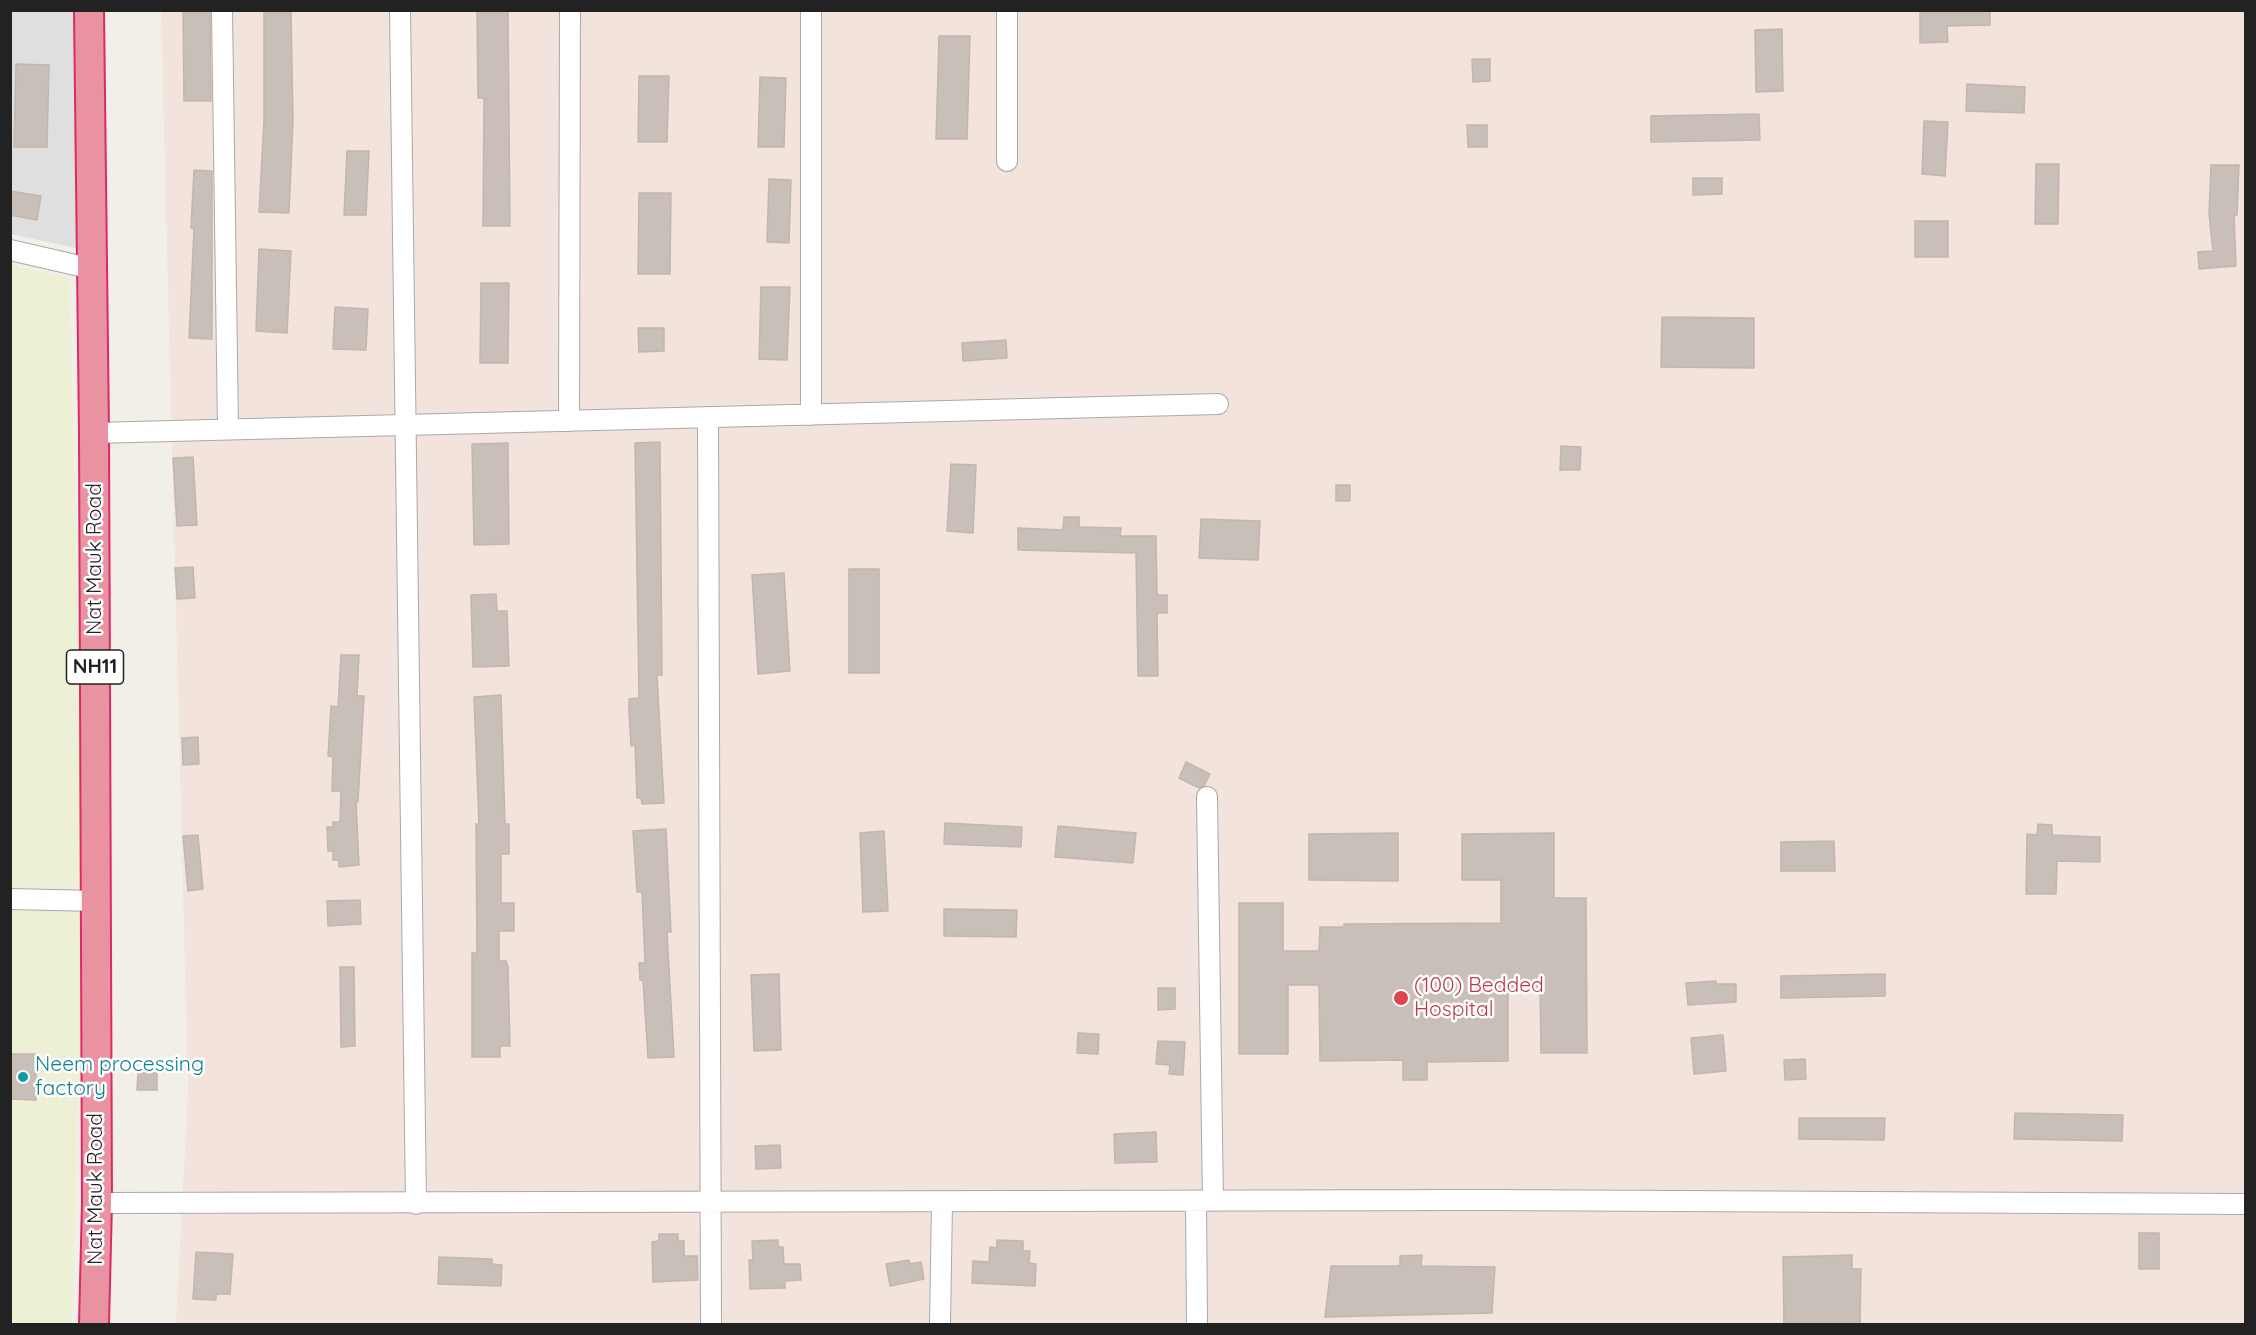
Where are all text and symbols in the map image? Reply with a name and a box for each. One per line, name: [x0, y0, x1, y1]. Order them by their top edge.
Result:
street label: Nat Mauk Road: [82, 483, 108, 635]
road number: NH11: [66, 650, 124, 684]
place label: (100) Bedded Hospital: [1414, 973, 1544, 1023]
marker: (100) Bedded Hospital: [1392, 989, 1410, 1007]
place label: Neem processing factory: [35, 1052, 204, 1102]
marker: Neem processing factory: [16, 1070, 30, 1084]
street label: Nat Mauk Road: [83, 1113, 109, 1265]

